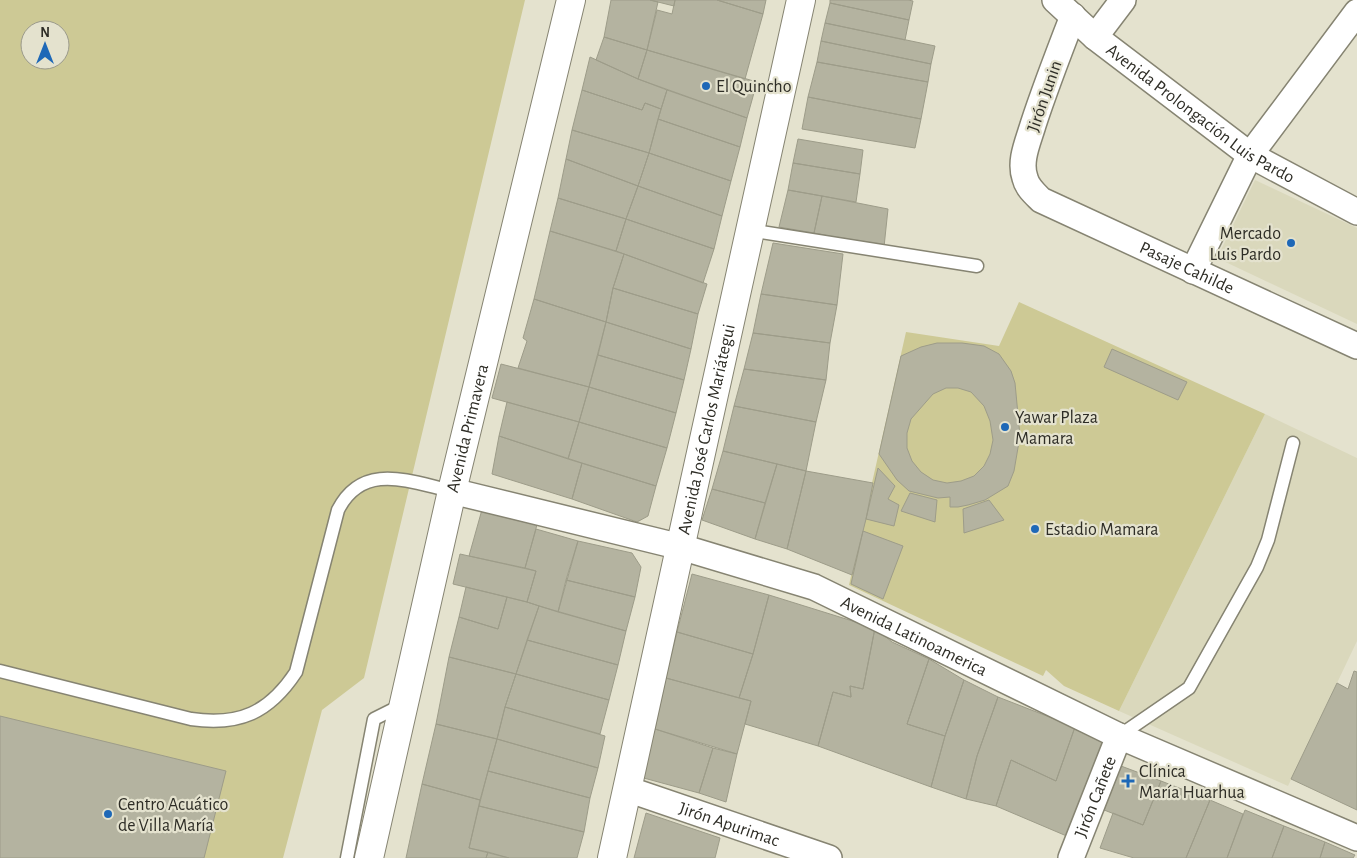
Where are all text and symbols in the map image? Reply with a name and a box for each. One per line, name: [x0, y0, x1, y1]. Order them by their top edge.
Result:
north arrow: [20, 20, 70, 70]
text: N: [40, 26, 50, 40]
street label: Avenida Prolongación Luis Pardo: [1102, 41, 1297, 187]
street label: Jirón Junin: [1024, 58, 1065, 134]
place label: El Quincho: [716, 78, 792, 96]
marker: El Quincho: [700, 80, 712, 92]
place label: Mercado Luis Pardo: [1209, 225, 1281, 264]
marker: Mercado Luis Pardo: [1285, 237, 1297, 249]
street label: Pasaje Cahilde: [1136, 239, 1236, 298]
street label: Avenida José Carlos Mariátegui: [675, 322, 739, 536]
street label: Avenida Primavera: [444, 362, 492, 494]
place label: Yawar Plaza Mamara: [1015, 409, 1098, 448]
marker: Yawar Plaza Mamara: [999, 421, 1011, 433]
place label: Estadio Mamara: [1045, 521, 1159, 539]
marker: Estadio Mamara: [1029, 523, 1041, 535]
street label: Avenida Latinoamerica: [838, 594, 990, 680]
street label: Jirón Cañete: [1072, 754, 1120, 840]
place label: Clínica María Huarhua: [1139, 763, 1245, 802]
marker: Clínica María Huarhua: [1121, 774, 1135, 788]
place label: Centro Acuático de Villa María: [118, 796, 228, 835]
street label: Jirón Apurimac: [676, 799, 781, 850]
marker: Centro Acuático de Villa María: [102, 808, 114, 820]

